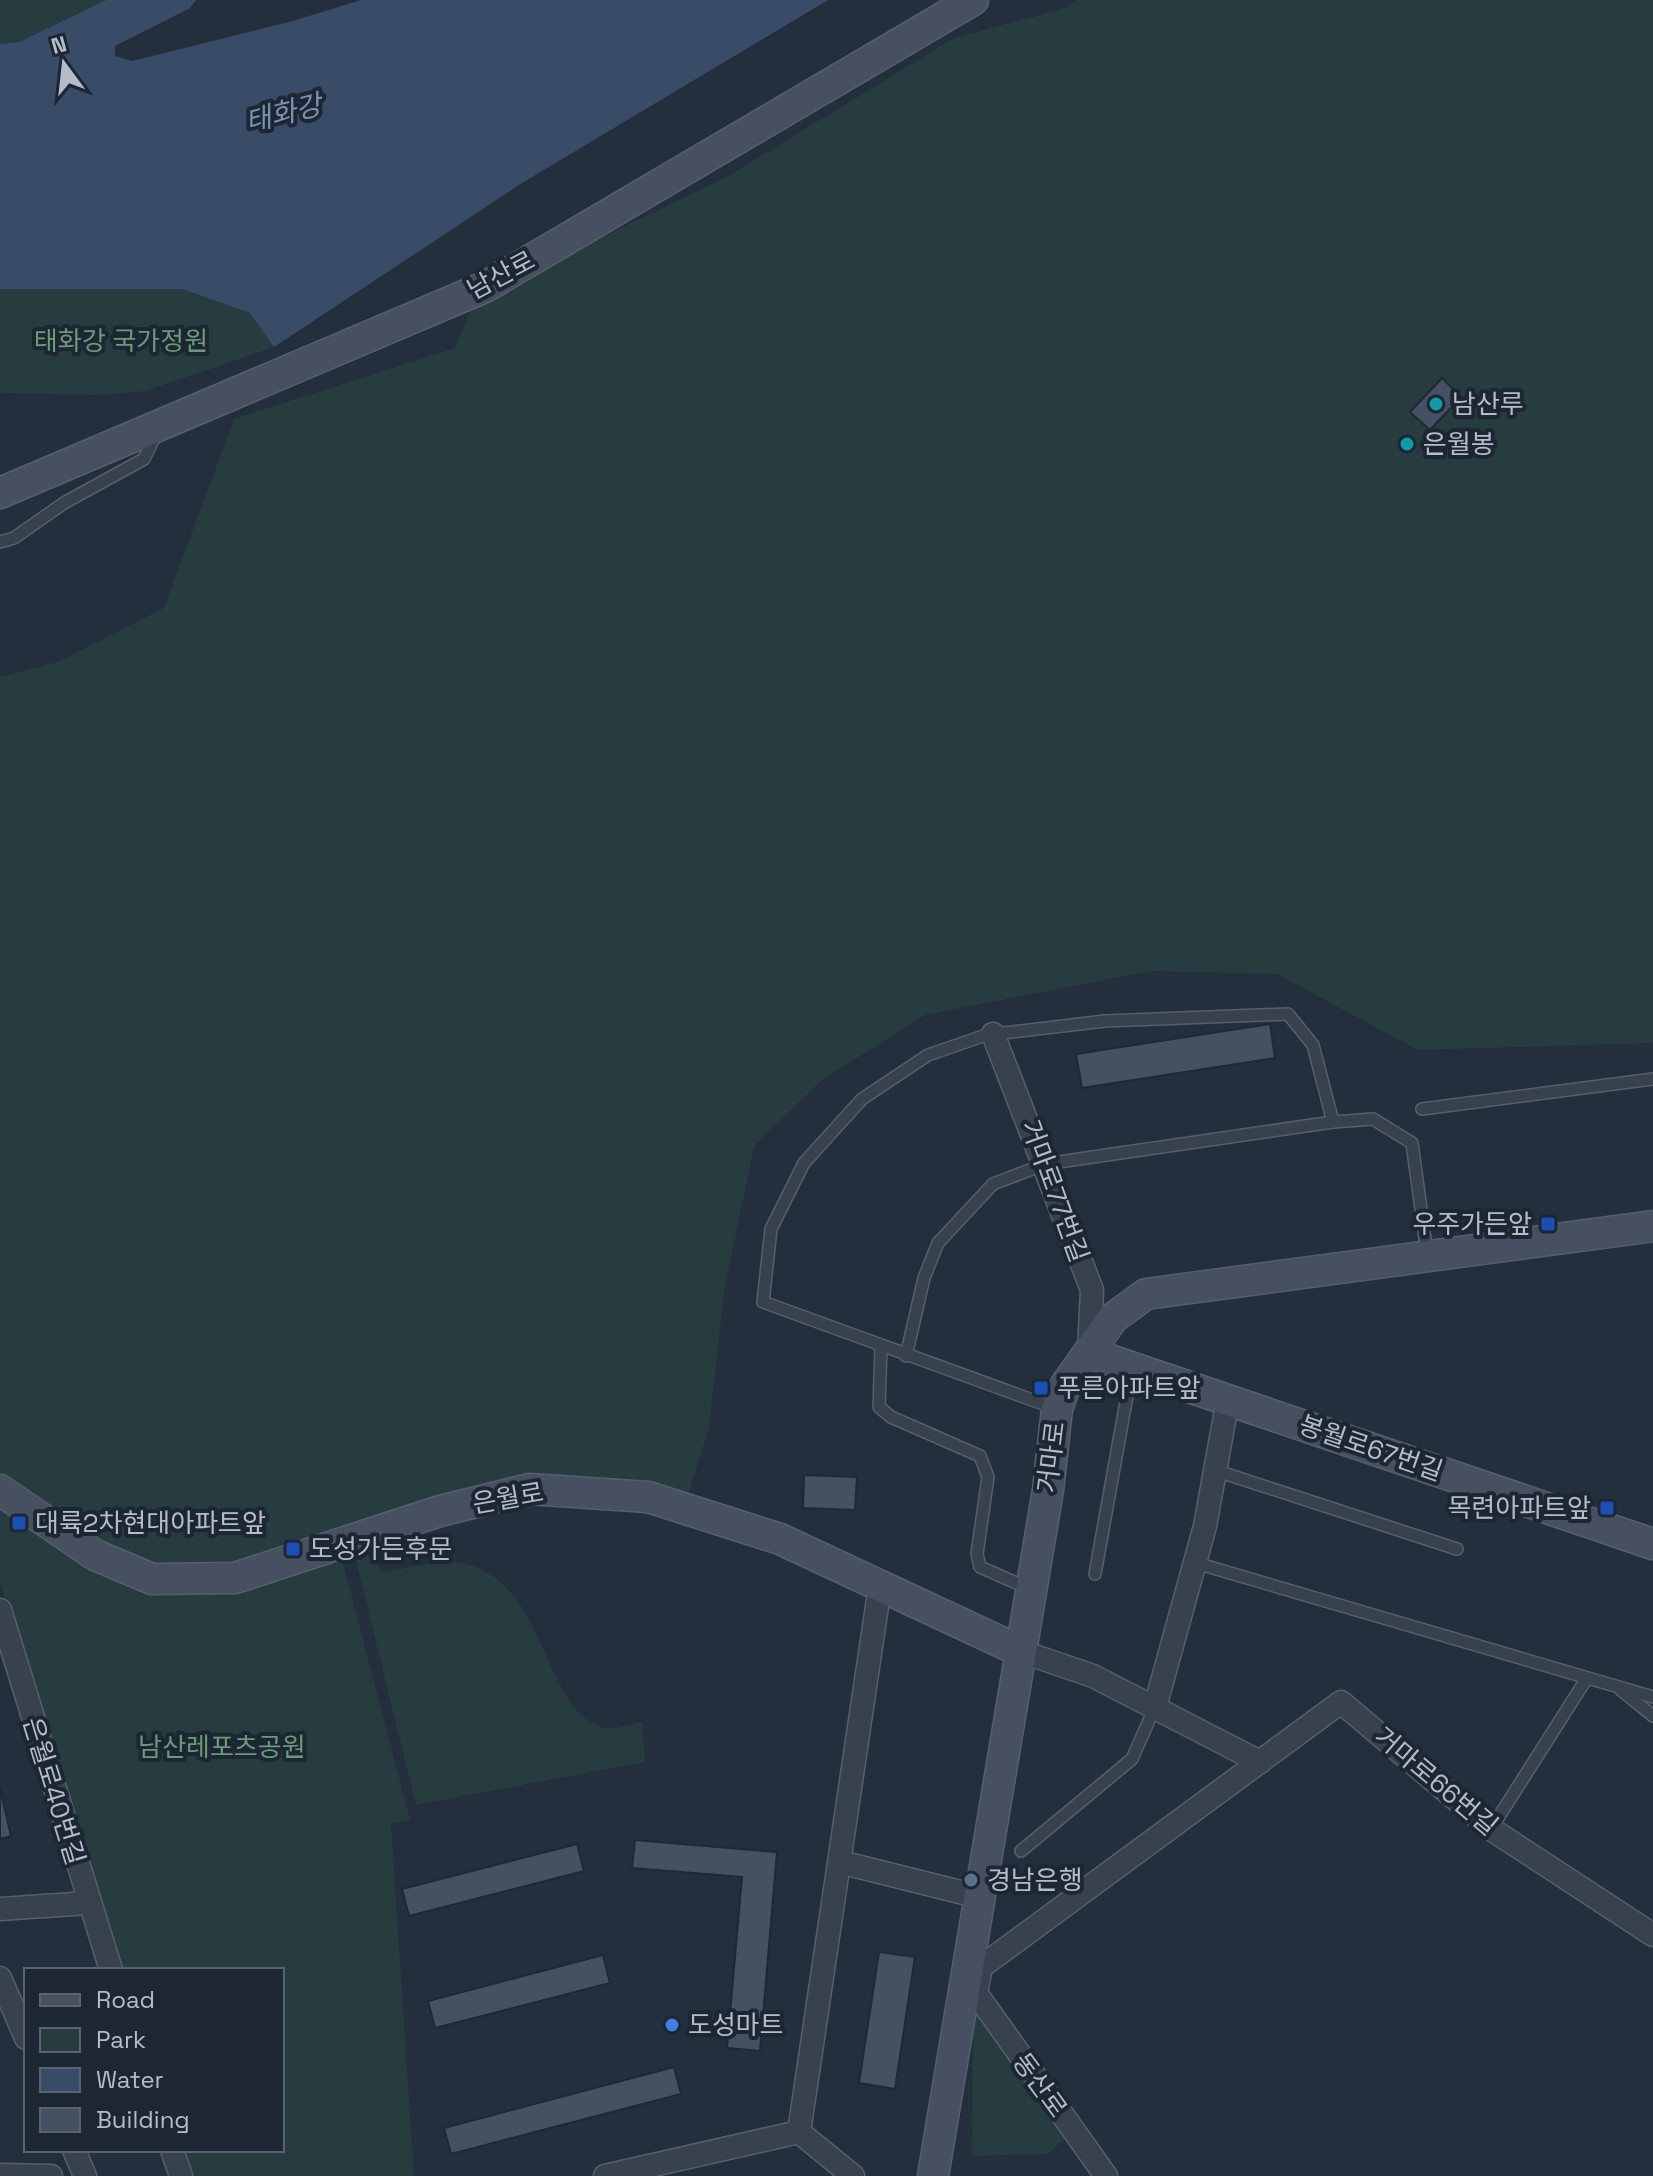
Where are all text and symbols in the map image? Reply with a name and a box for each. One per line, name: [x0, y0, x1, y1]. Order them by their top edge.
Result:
north arrow: [24, 24, 104, 104]
text: N: [48, 29, 70, 60]
water label: 태화강: [241, 85, 328, 140]
street label: 남산로: [461, 243, 541, 307]
park label: 태화강 국가정원: [34, 324, 208, 358]
place label: 남산루: [1452, 387, 1524, 421]
marker: 남산루: [1427, 395, 1445, 413]
place label: 은월봉: [1423, 427, 1495, 461]
marker: 은월봉: [1398, 435, 1416, 453]
street label: 거마로77번길: [1014, 1115, 1096, 1267]
place label: 우주가든앞: [1412, 1207, 1532, 1241]
marker: 우주가든앞: [1539, 1215, 1557, 1233]
place label: 푸른아파트앞: [1057, 1371, 1201, 1405]
marker: 푸른아파트앞: [1032, 1379, 1050, 1397]
street label: 봉월로67번길: [1295, 1408, 1447, 1488]
street label: 거마로: [1030, 1419, 1072, 1495]
street label: 은월로: [470, 1475, 546, 1521]
place label: 목련아파트앞: [1447, 1491, 1591, 1525]
marker: 목련아파트앞: [1598, 1499, 1616, 1517]
place label: 대륙2차현대아파트앞: [35, 1506, 266, 1540]
marker: 대륙2차현대아파트앞: [10, 1514, 28, 1532]
place label: 도성가든후문: [309, 1532, 453, 1566]
marker: 도성가든후문: [284, 1540, 302, 1558]
street label: 은월로40번길: [15, 1713, 93, 1869]
street label: 거마로66번길: [1367, 1719, 1505, 1843]
park label: 남산레포츠공원: [138, 1730, 306, 1764]
place label: 경남은행: [987, 1863, 1083, 1897]
marker: 경남은행: [962, 1871, 980, 1889]
legend: [24, 1968, 284, 2152]
text: Road: [96, 1984, 155, 2015]
place label: 도성마트: [688, 2008, 784, 2042]
marker: 도성마트: [663, 2016, 681, 2034]
text: Park: [96, 2024, 146, 2055]
street label: 동산로: [1005, 2046, 1075, 2124]
text: Water: [96, 2064, 164, 2095]
text: Building: [96, 2104, 190, 2135]

